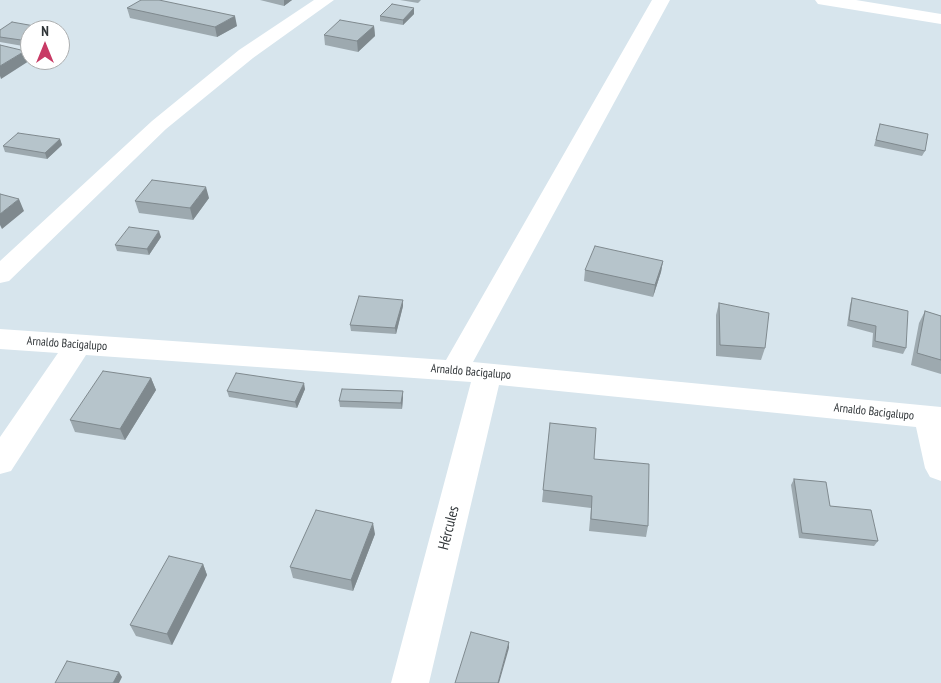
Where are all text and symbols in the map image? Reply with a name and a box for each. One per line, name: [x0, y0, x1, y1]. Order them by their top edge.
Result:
north arrow: [20, 20, 70, 70]
text: N: [41, 22, 49, 40]
street label: Arnaldo Bacigalupo: [26, 334, 108, 354]
street label: Arnaldo Bacigalupo: [430, 361, 512, 383]
street label: Arnaldo Bacigalupo: [833, 401, 915, 423]
street label: Hércules: [435, 504, 463, 552]

